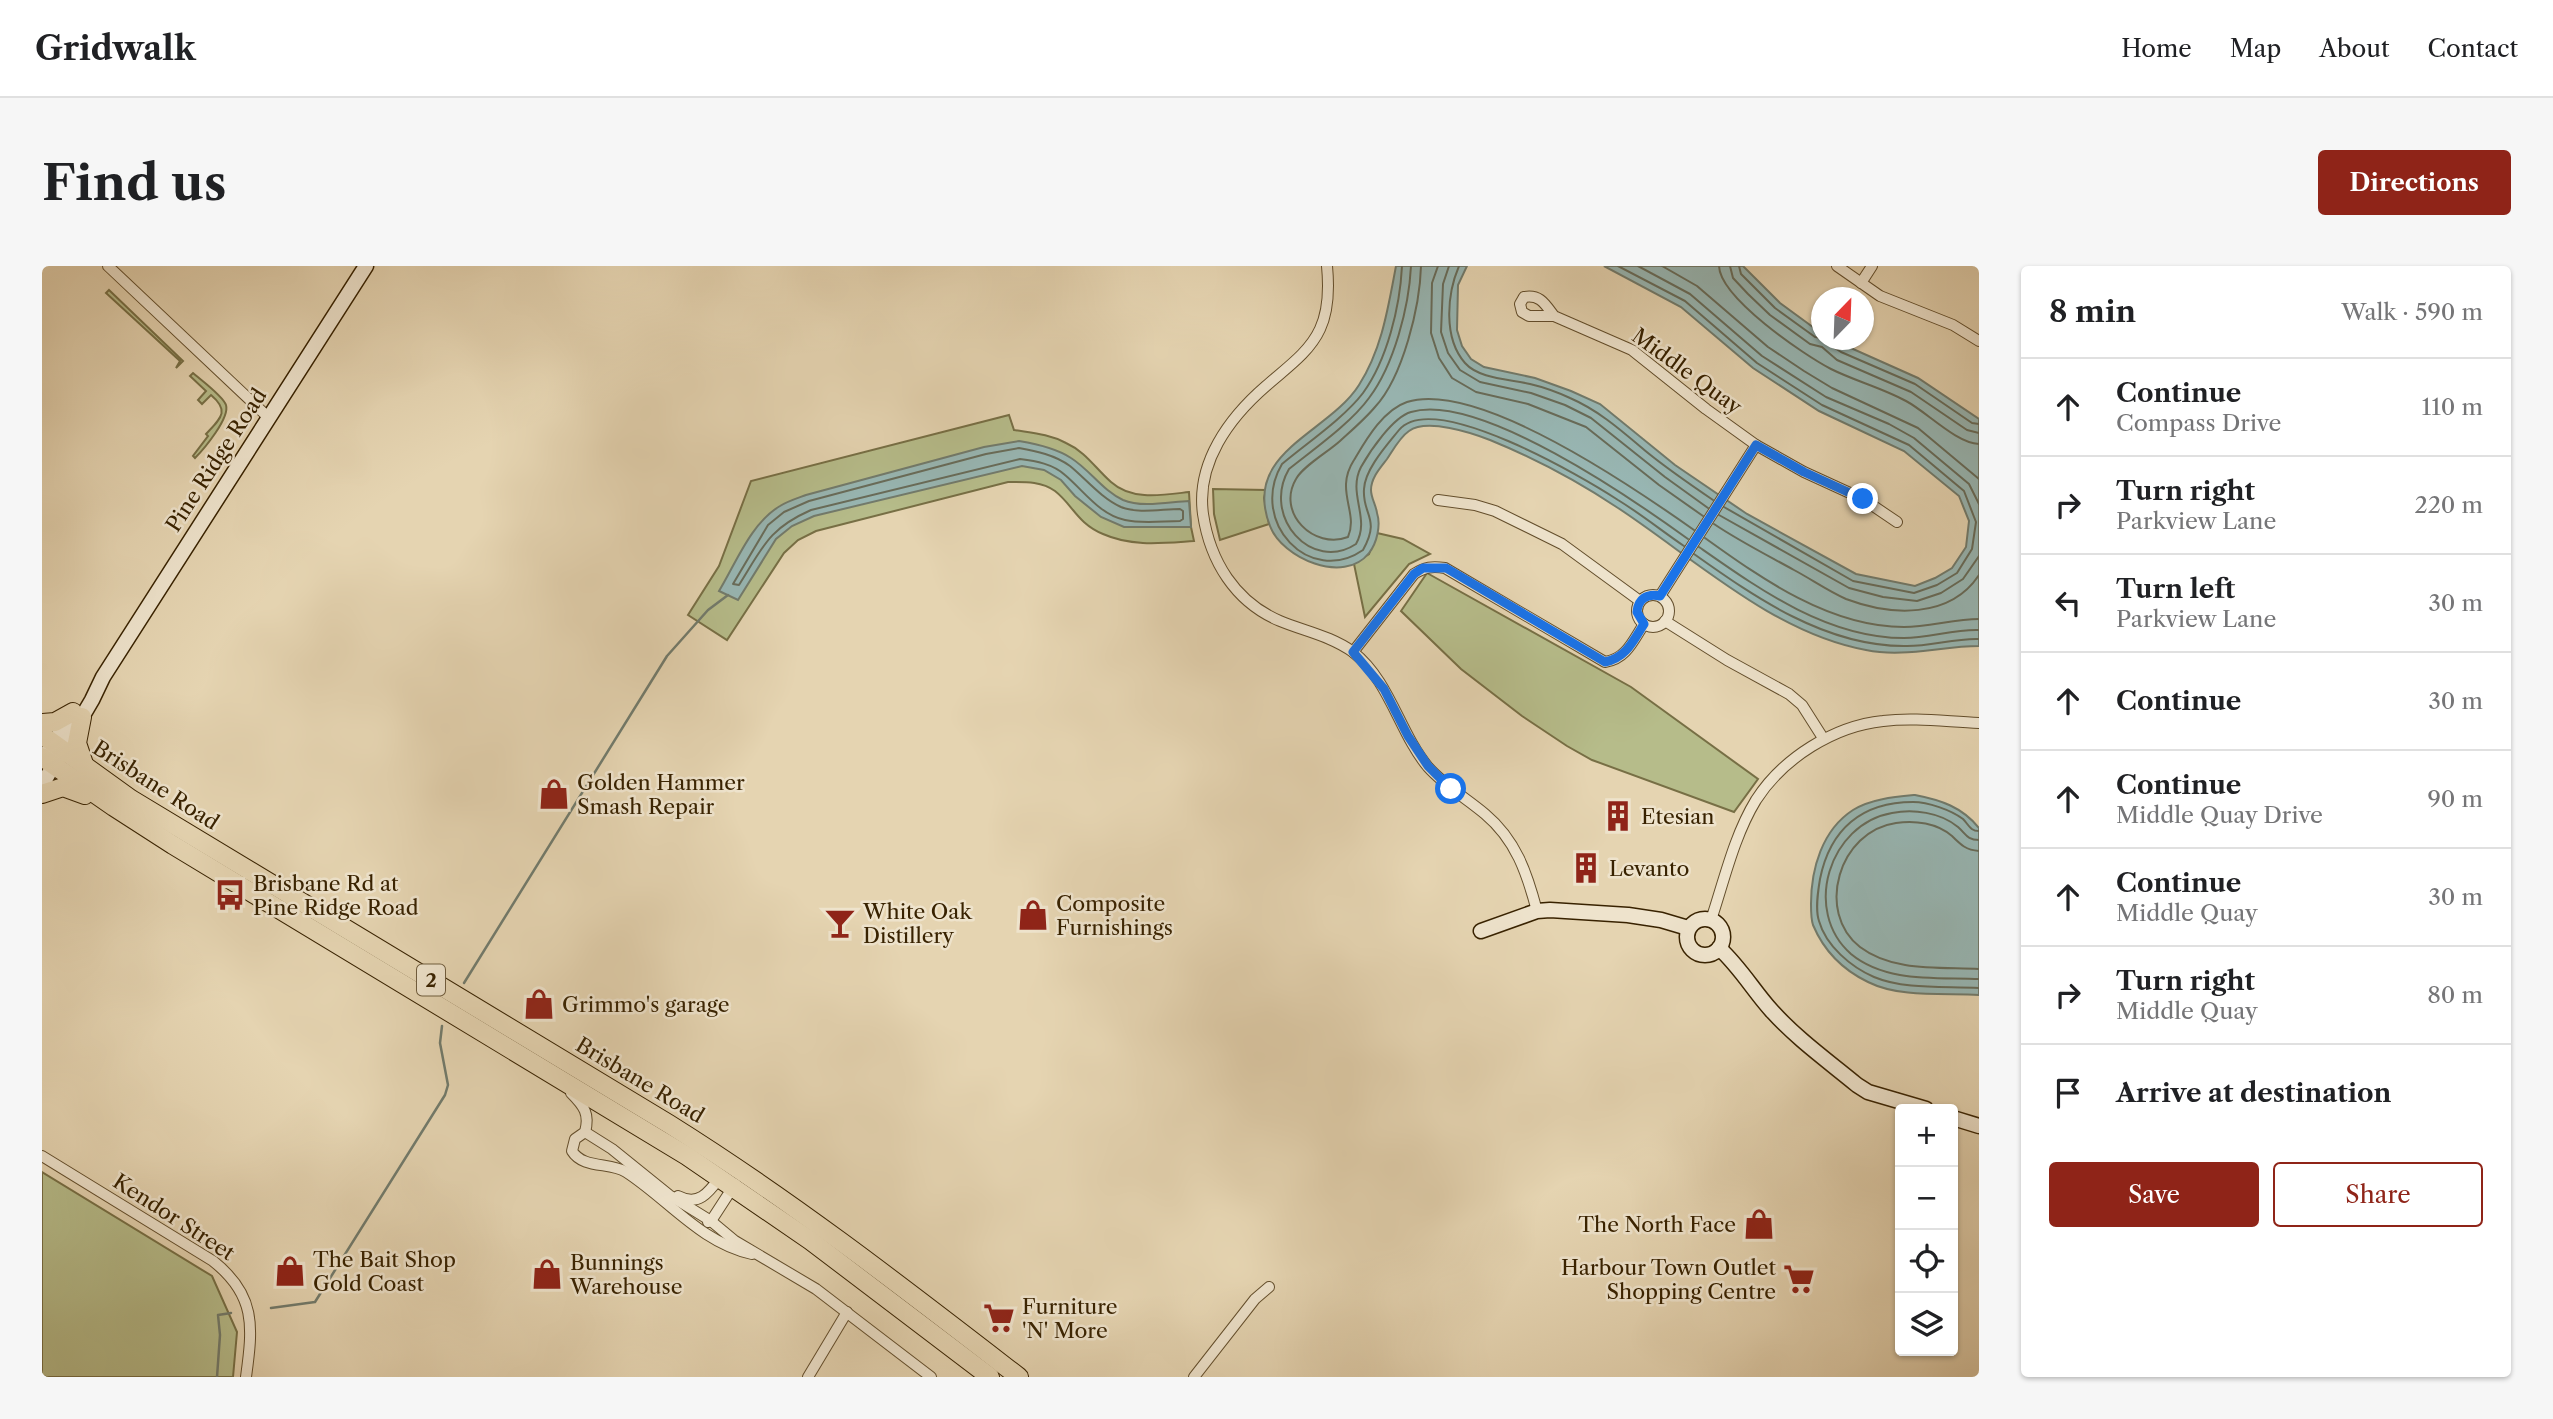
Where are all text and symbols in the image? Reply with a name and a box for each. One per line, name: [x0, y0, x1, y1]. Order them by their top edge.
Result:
text: Gridwalk: [35, 28, 196, 69]
text: Home: [2121, 34, 2192, 63]
text: Map: [2230, 34, 2281, 63]
text: About: [2319, 34, 2390, 63]
text: Contact: [2428, 34, 2518, 63]
button: Directions: [2318, 150, 2511, 215]
text: Find us: [42, 152, 226, 213]
north arrow: [1811, 287, 1874, 350]
text: 8 min: [2049, 293, 2136, 330]
text: Walk · 590 m: [2341, 298, 2483, 326]
street label: Middle Quay: [1627, 323, 1747, 419]
text: Continue: [2116, 377, 2241, 409]
street label: Pine Ridge Road: [160, 384, 272, 536]
icon: ahead: [2049, 388, 2087, 426]
text: 110 m: [2422, 393, 2483, 421]
text: Compass Drive: [2116, 409, 2281, 437]
text: Turn right: [2116, 475, 2255, 507]
route end: [1847, 483, 1878, 514]
icon: right: [2049, 486, 2087, 524]
text: 220 m: [2414, 491, 2483, 519]
text: Parkview Lane: [2116, 507, 2276, 535]
text: Turn left: [2116, 573, 2235, 605]
icon: left: [2049, 584, 2087, 622]
text: 30 m: [2428, 589, 2483, 617]
text: Parkview Lane: [2116, 605, 2276, 633]
icon: ahead: [2049, 682, 2087, 720]
text: Continue: [2116, 685, 2241, 717]
text: 30 m: [2428, 687, 2483, 715]
street label: Brisbane Road: [88, 735, 224, 835]
text: Continue: [2116, 769, 2241, 801]
place label: Golden Hammer Smash Repair: [577, 770, 745, 819]
route start: [1435, 773, 1466, 804]
shop icon: Golden Hammer Smash Repair: [537, 777, 571, 811]
icon: ahead: [2049, 780, 2087, 818]
text: 90 m: [2427, 785, 2483, 813]
building icon: Etesian: [1601, 799, 1635, 833]
text: Middle Quay Drive: [2116, 801, 2323, 829]
place label: Etesian: [1641, 804, 1714, 829]
building icon: Levanto: [1569, 851, 1603, 885]
place label: Levanto: [1609, 856, 1689, 881]
text: Continue: [2116, 867, 2241, 899]
place label: Brisbane Rd at Pine Ridge Road: [253, 871, 419, 920]
bus stop icon: Brisbane Rd at Pine Ridge Road: [213, 878, 247, 912]
icon: ahead: [2049, 878, 2087, 916]
text: 30 m: [2428, 883, 2483, 911]
place label: Composite Furnishings: [1056, 891, 1173, 940]
shop icon: Composite Furnishings: [1016, 898, 1050, 932]
place label: White Oak Distillery: [862, 899, 972, 948]
text: Middle Quay: [2116, 899, 2258, 927]
bar icon: White Oak Distillery: [823, 906, 857, 940]
road number: 2: [417, 964, 445, 996]
text: Turn right: [2116, 965, 2255, 997]
icon: right: [2049, 976, 2087, 1014]
text: 80 m: [2427, 981, 2483, 1009]
shop icon: Grimmo's garage: [522, 987, 556, 1021]
place label: Grimmo's garage: [562, 992, 730, 1017]
text: Middle Quay: [2116, 997, 2258, 1025]
street label: Brisbane Road: [571, 1032, 709, 1128]
icon: arrive: [2049, 1074, 2087, 1112]
text: Arrive at destination: [2116, 1077, 2391, 1109]
map controls: [1895, 1104, 1958, 1356]
button: +: [1895, 1104, 1958, 1167]
button: Save: [2049, 1162, 2259, 1227]
button: Share: [2273, 1162, 2483, 1227]
button: −: [1895, 1167, 1958, 1230]
street label: Kendor Street: [109, 1168, 240, 1266]
shop icon: The North Face: [1742, 1207, 1776, 1241]
place label: The North Face: [1578, 1212, 1736, 1237]
button: locate: [1895, 1230, 1958, 1293]
place label: The Bait Shop Gold Coast: [313, 1247, 456, 1296]
place label: Bunnings Warehouse: [569, 1250, 682, 1299]
shop icon: The Bait Shop Gold Coast: [273, 1254, 307, 1288]
place label: Harbour Town Outlet Shopping Centre: [1561, 1255, 1777, 1304]
shop icon: Bunnings Warehouse: [530, 1257, 564, 1291]
supermarket icon: Harbour Town Outlet Shopping Centre: [1782, 1262, 1816, 1296]
button: layers: [1895, 1293, 1958, 1356]
place label: Furniture 'N' More: [1022, 1294, 1118, 1343]
supermarket icon: Furniture 'N' More: [982, 1301, 1016, 1335]

